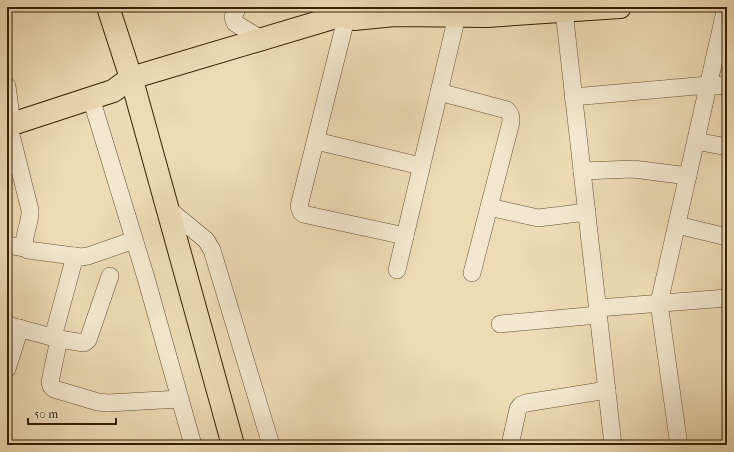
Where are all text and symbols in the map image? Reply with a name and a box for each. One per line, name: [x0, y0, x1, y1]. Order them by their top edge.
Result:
scale bar: [28, 400, 116, 426]
text: 50 m: [34, 407, 58, 421]

